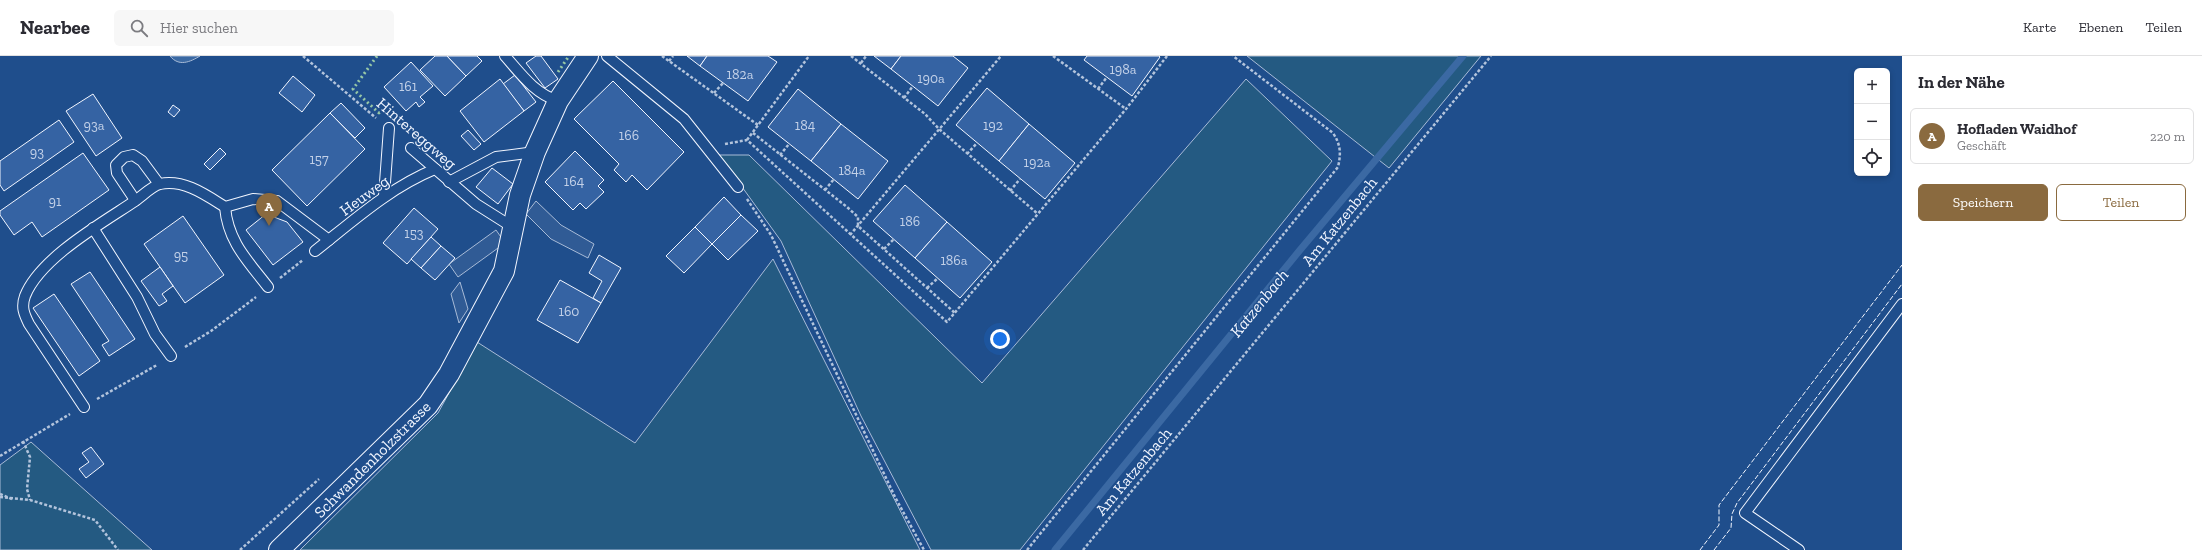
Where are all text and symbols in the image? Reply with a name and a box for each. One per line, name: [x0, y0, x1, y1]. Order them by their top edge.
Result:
search box: [114, 10, 394, 46]
text: Nearbee: [20, 16, 90, 39]
icon: search: [128, 17, 150, 39]
text: Hier suchen: [160, 19, 238, 37]
text: Karte: [2023, 19, 2056, 36]
text: Ebenen: [2078, 19, 2123, 36]
text: Teilen: [2145, 19, 2182, 36]
house number: 198a: [1109, 61, 1137, 78]
house number: 182a: [727, 66, 754, 83]
map controls: [1854, 68, 1890, 176]
button: +: [1854, 68, 1890, 104]
house number: 190a: [917, 70, 945, 87]
text: In der Nähe: [1918, 72, 2005, 92]
house number: 161: [399, 78, 418, 95]
street label: Hintereggweg: [373, 94, 461, 173]
button: −: [1854, 104, 1890, 140]
house number: 93a: [83, 117, 105, 134]
house number: 184: [795, 117, 816, 134]
house number: 192: [983, 117, 1003, 134]
text: Hofladen Waidhof: [1957, 120, 2076, 138]
house number: 166: [619, 127, 639, 144]
text: A: [1928, 129, 1936, 144]
text: 220 m: [2150, 129, 2185, 144]
text: Geschäft: [1957, 138, 2006, 153]
button: locate: [1854, 140, 1890, 176]
house number: 93: [30, 144, 44, 161]
house number: 157: [309, 151, 329, 168]
house number: 192a: [1024, 154, 1051, 171]
house number: 184a: [838, 162, 866, 179]
street label: Heuweg: [336, 171, 393, 220]
house number: 164: [564, 173, 585, 190]
street label: Am Katzenbach: [1298, 173, 1381, 269]
button: Speichern: [1918, 184, 2048, 221]
button: Teilen: [2056, 184, 2186, 221]
house number: 91: [49, 193, 62, 210]
pin: A: [256, 193, 282, 226]
house number: 186: [900, 213, 920, 230]
house number: 153: [404, 225, 424, 242]
house number: 95: [174, 247, 188, 264]
house number: 186a: [940, 252, 968, 269]
water label: Katzenbach: [1225, 265, 1293, 341]
house number: 160: [559, 303, 579, 320]
your location: [990, 329, 1010, 349]
street label: Schwandenholzstrasse: [310, 397, 435, 522]
street label: Am Katzenbach: [1091, 424, 1176, 519]

